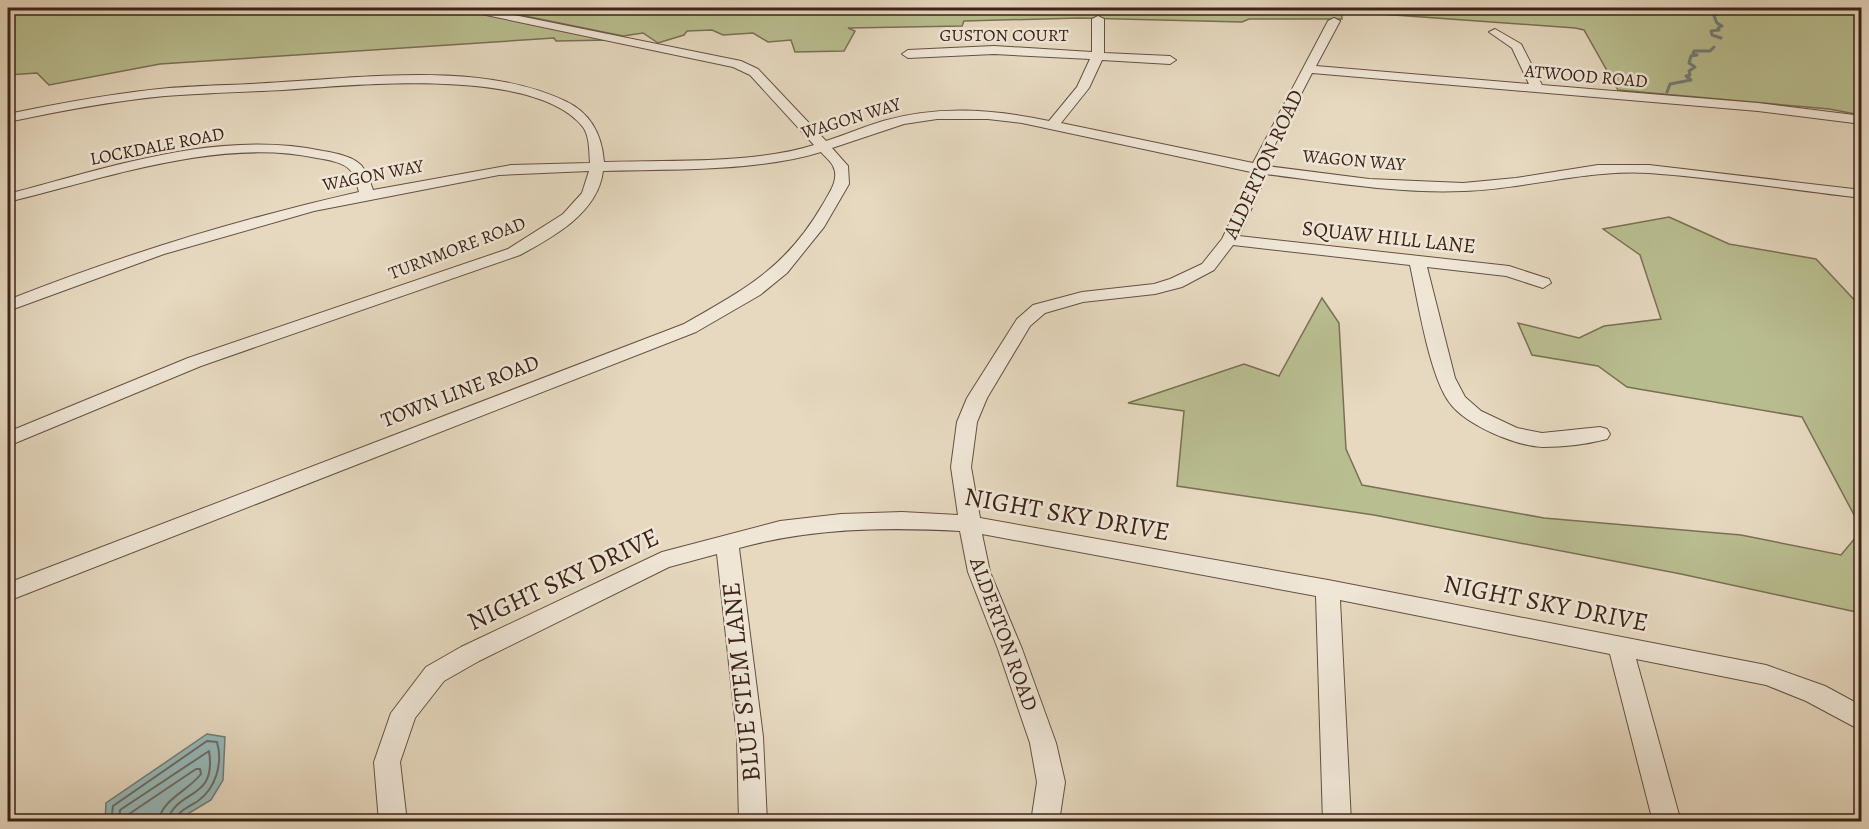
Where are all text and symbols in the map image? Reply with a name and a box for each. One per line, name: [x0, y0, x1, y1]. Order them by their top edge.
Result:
street label: GUSTON COURT: [940, 23, 1069, 47]
street label: ATWOOD ROAD: [1522, 59, 1649, 93]
street label: ALDERTON ROAD: [1216, 85, 1310, 244]
street label: WAGON WAY: [797, 91, 905, 145]
street label: LOCKDALE ROAD: [88, 121, 226, 171]
street label: WAGON WAY: [1301, 143, 1408, 177]
street label: WAGON WAY: [319, 153, 427, 197]
street label: TURNMORE ROAD: [385, 211, 529, 285]
street label: SQUAW HILL LANE: [1301, 214, 1477, 260]
street label: TOWN LINE ROAD: [377, 348, 543, 434]
street label: NIGHT SKY DRIVE: [962, 479, 1172, 549]
street label: NIGHT SKY DRIVE: [461, 519, 665, 639]
street label: ALDERTON ROAD: [963, 552, 1045, 715]
street label: NIGHT SKY DRIVE: [1441, 566, 1651, 640]
street label: BLUE STEM LANE: [713, 580, 769, 784]

